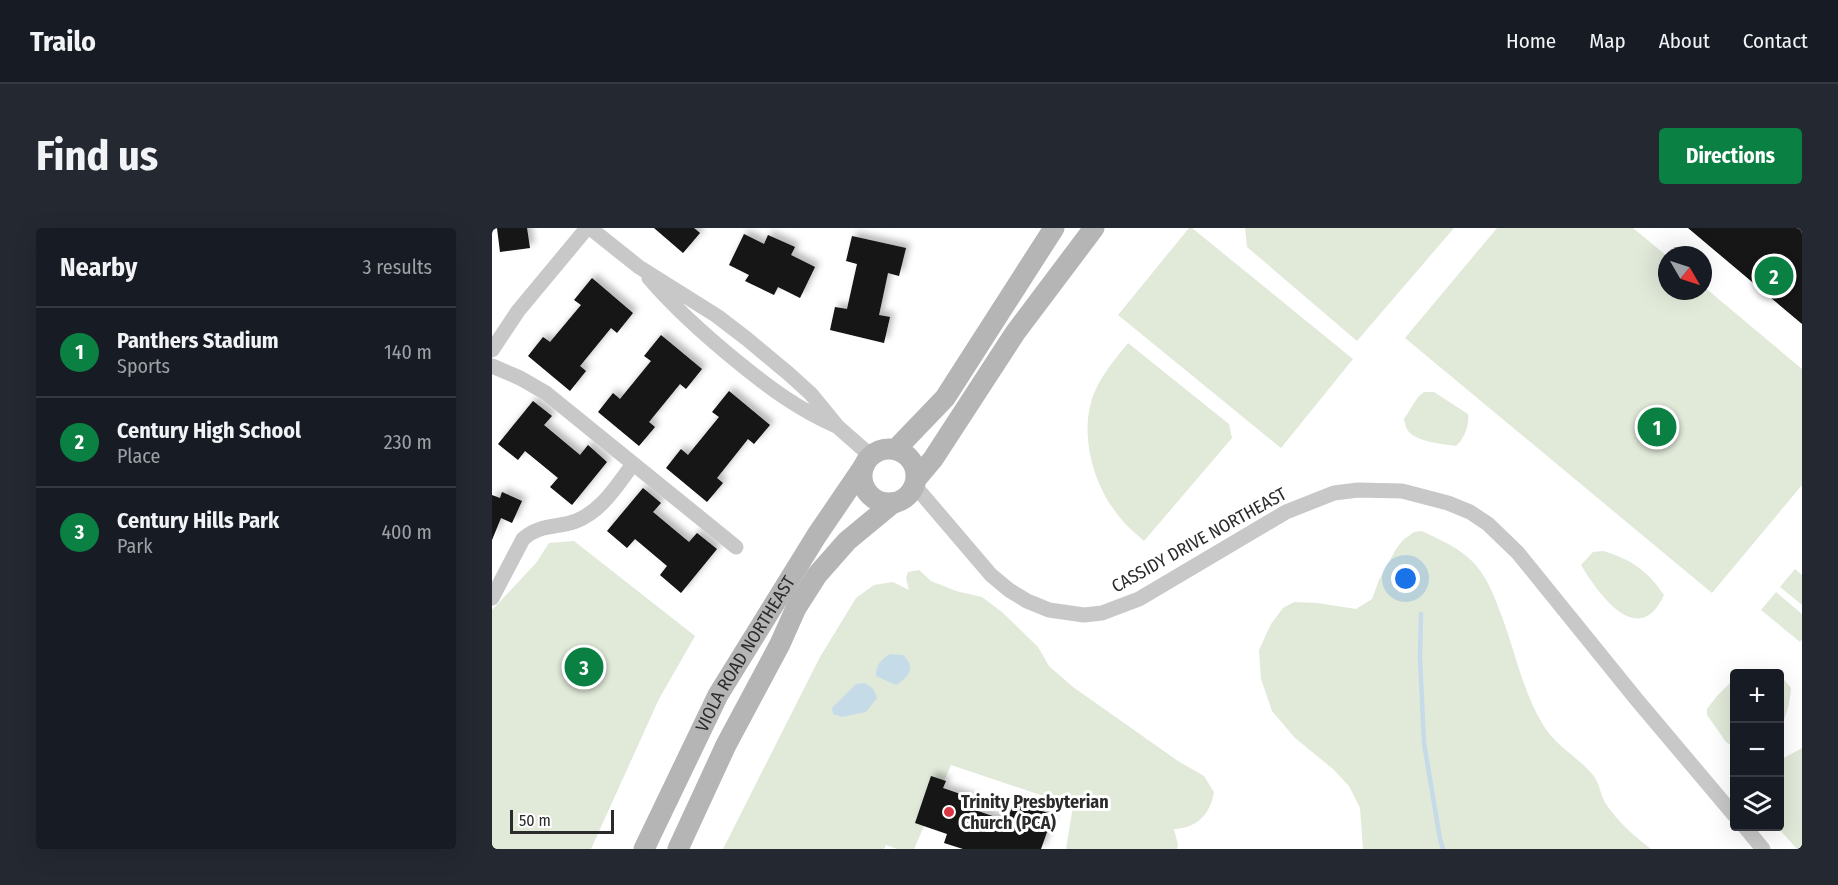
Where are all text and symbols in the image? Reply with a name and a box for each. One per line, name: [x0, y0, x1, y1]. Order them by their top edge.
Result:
text: Trailo: [30, 25, 96, 58]
text: Home: [1506, 28, 1556, 54]
text: Map: [1589, 28, 1626, 54]
text: About: [1659, 28, 1710, 54]
text: Contact: [1743, 28, 1808, 54]
button: Directions: [1659, 128, 1802, 184]
text: Find us: [36, 131, 158, 181]
north arrow: [1658, 246, 1712, 300]
text: Nearby: [60, 252, 137, 283]
pin: 2: [1754, 254, 1794, 298]
text: 3 results: [363, 255, 432, 279]
text: Panthers Stadium: [117, 327, 279, 354]
text: 1: [75, 340, 84, 364]
text: 140 m: [384, 340, 432, 364]
text: Sports: [117, 354, 170, 378]
pin: 1: [1638, 404, 1676, 450]
text: Century High School: [117, 417, 301, 444]
text: 2: [75, 430, 84, 454]
text: 230 m: [384, 430, 432, 454]
text: Place: [117, 444, 160, 468]
street label: CASSIDY DRIVE NORTHEAST: [1108, 482, 1291, 597]
text: Century Hills Park: [117, 507, 279, 534]
text: 3: [75, 520, 84, 544]
text: 400 m: [381, 520, 432, 544]
text: Park: [117, 534, 153, 558]
your location: [1391, 564, 1420, 593]
street label: VIOLA ROAD NORTHEAST: [691, 571, 800, 736]
pin: 3: [564, 644, 604, 690]
map controls: [1730, 669, 1784, 831]
button: +: [1730, 669, 1784, 723]
button: −: [1730, 723, 1784, 777]
button: layers: [1730, 777, 1784, 831]
place label: Trinity Presbyterian Church (PCA): [961, 791, 1109, 834]
marker: Trinity Presbyterian Church (PCA): [942, 805, 956, 819]
scale bar: [510, 807, 614, 834]
text: 50 m: [519, 811, 551, 830]

